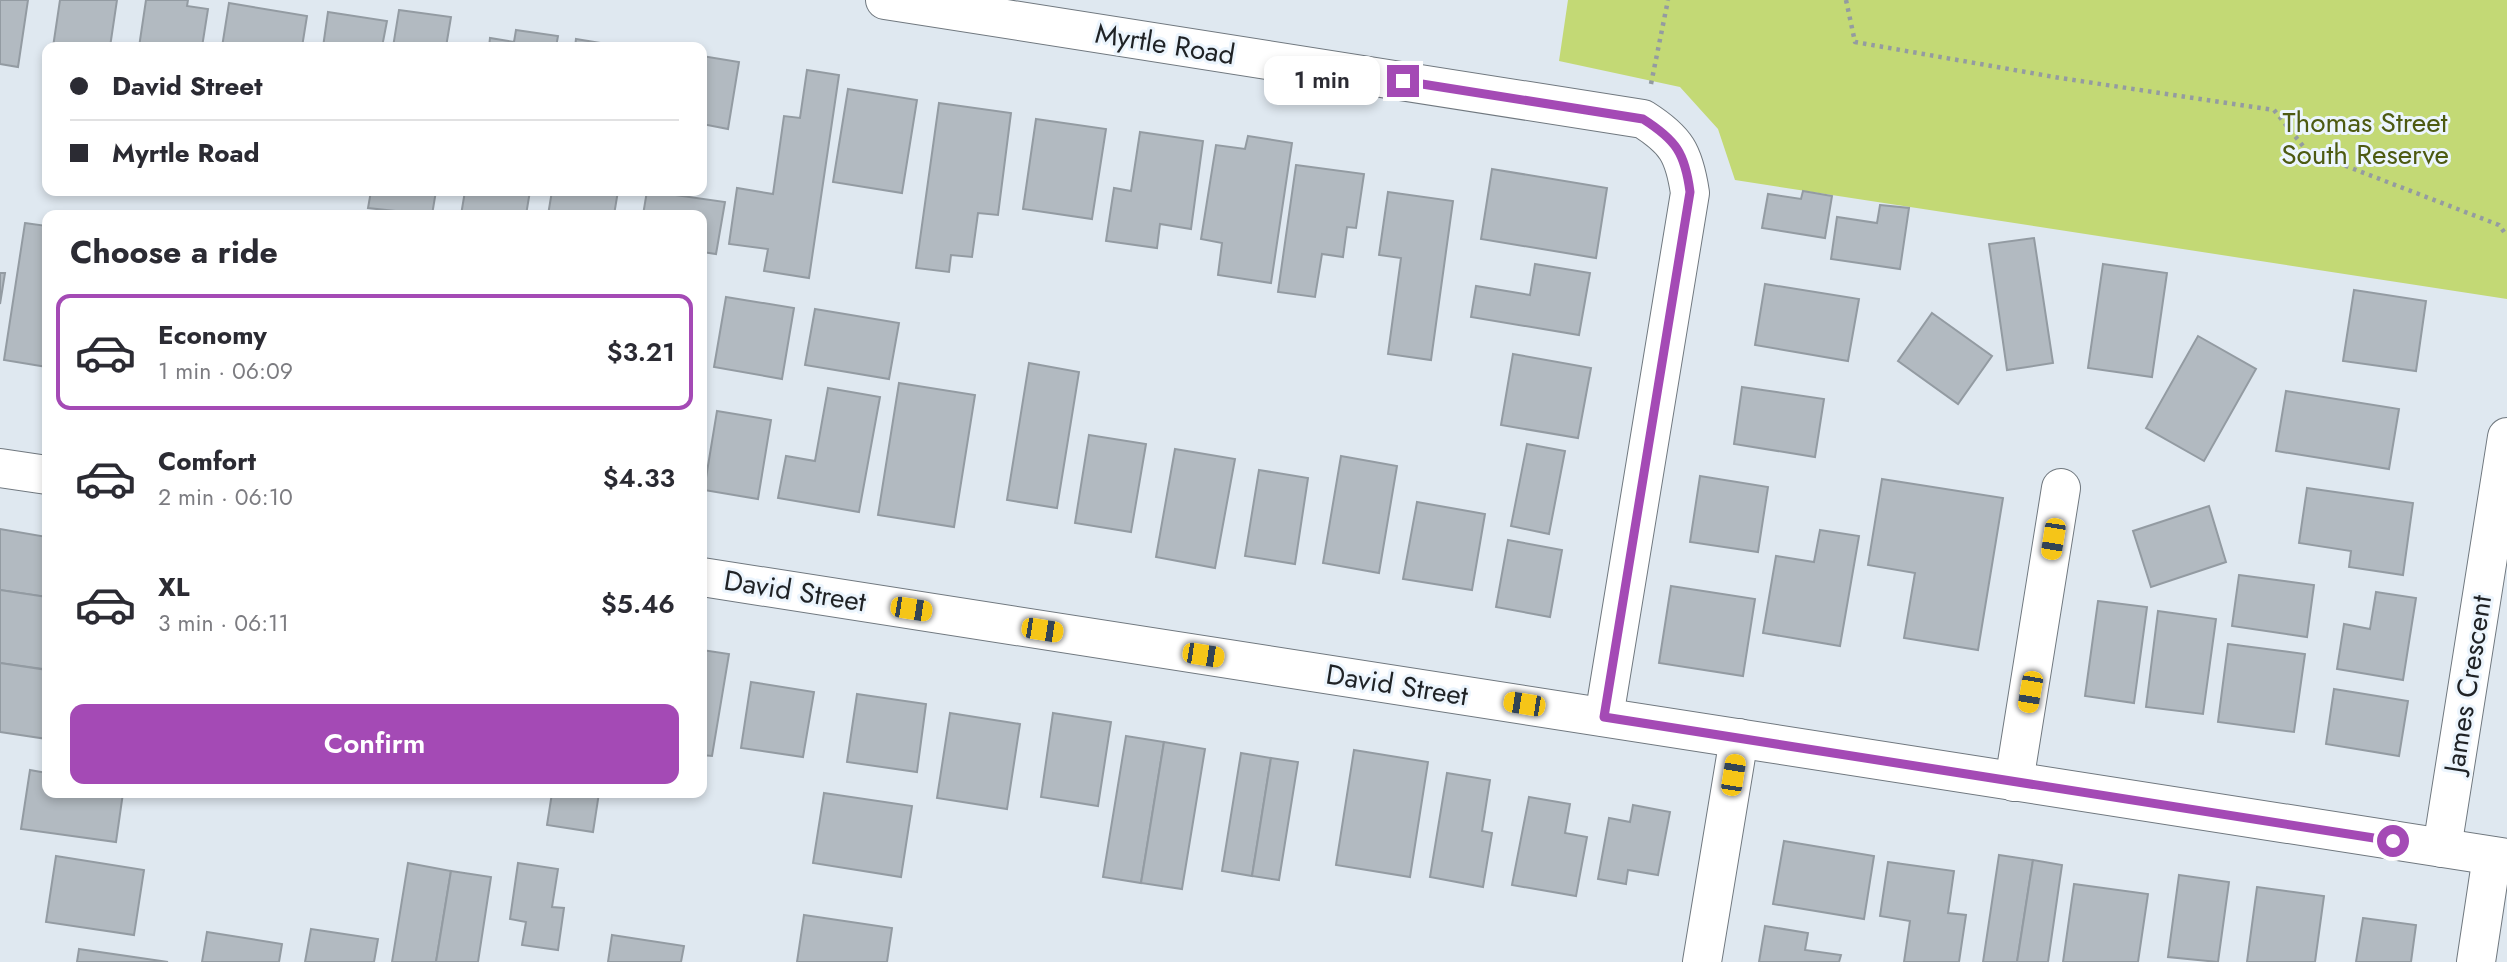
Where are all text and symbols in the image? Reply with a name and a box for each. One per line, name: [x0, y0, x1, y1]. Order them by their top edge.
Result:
street label: Myrtle Road: [1092, 13, 1238, 75]
callout: 1 min: [1263, 56, 1378, 106]
text: 1 min: [1294, 63, 1350, 97]
route end: [1387, 65, 1419, 97]
text: David Street: [112, 67, 263, 105]
park label: Thomas Street South Reserve: [2281, 102, 2449, 175]
text: Myrtle Road: [112, 134, 260, 172]
text: Choose a ride: [70, 229, 278, 275]
text: Economy: [158, 316, 267, 354]
icon: car: [74, 321, 137, 384]
text: $3.21: [607, 333, 675, 371]
text: 1 min · 06:09: [158, 354, 293, 388]
text: Comfort: [158, 442, 256, 480]
icon: car: [74, 447, 137, 510]
text: $4.33: [603, 459, 675, 497]
text: 2 min · 06:10: [158, 480, 293, 514]
car: [2040, 517, 2067, 561]
street label: David Street: [721, 560, 869, 622]
text: XL: [158, 568, 190, 606]
icon: car: [74, 573, 137, 636]
text: $5.46: [601, 585, 675, 623]
street label: James Crescent: [2433, 592, 2502, 780]
car: [889, 595, 934, 623]
text: 3 min · 06:11: [158, 606, 289, 640]
car: [1020, 616, 1065, 644]
car: [1181, 641, 1226, 669]
street label: David Street: [1323, 654, 1471, 716]
car: [2017, 669, 2044, 715]
car: [1502, 690, 1547, 718]
button: Confirm: [70, 704, 679, 784]
car: [1720, 753, 1747, 797]
route start: [2377, 825, 2409, 857]

